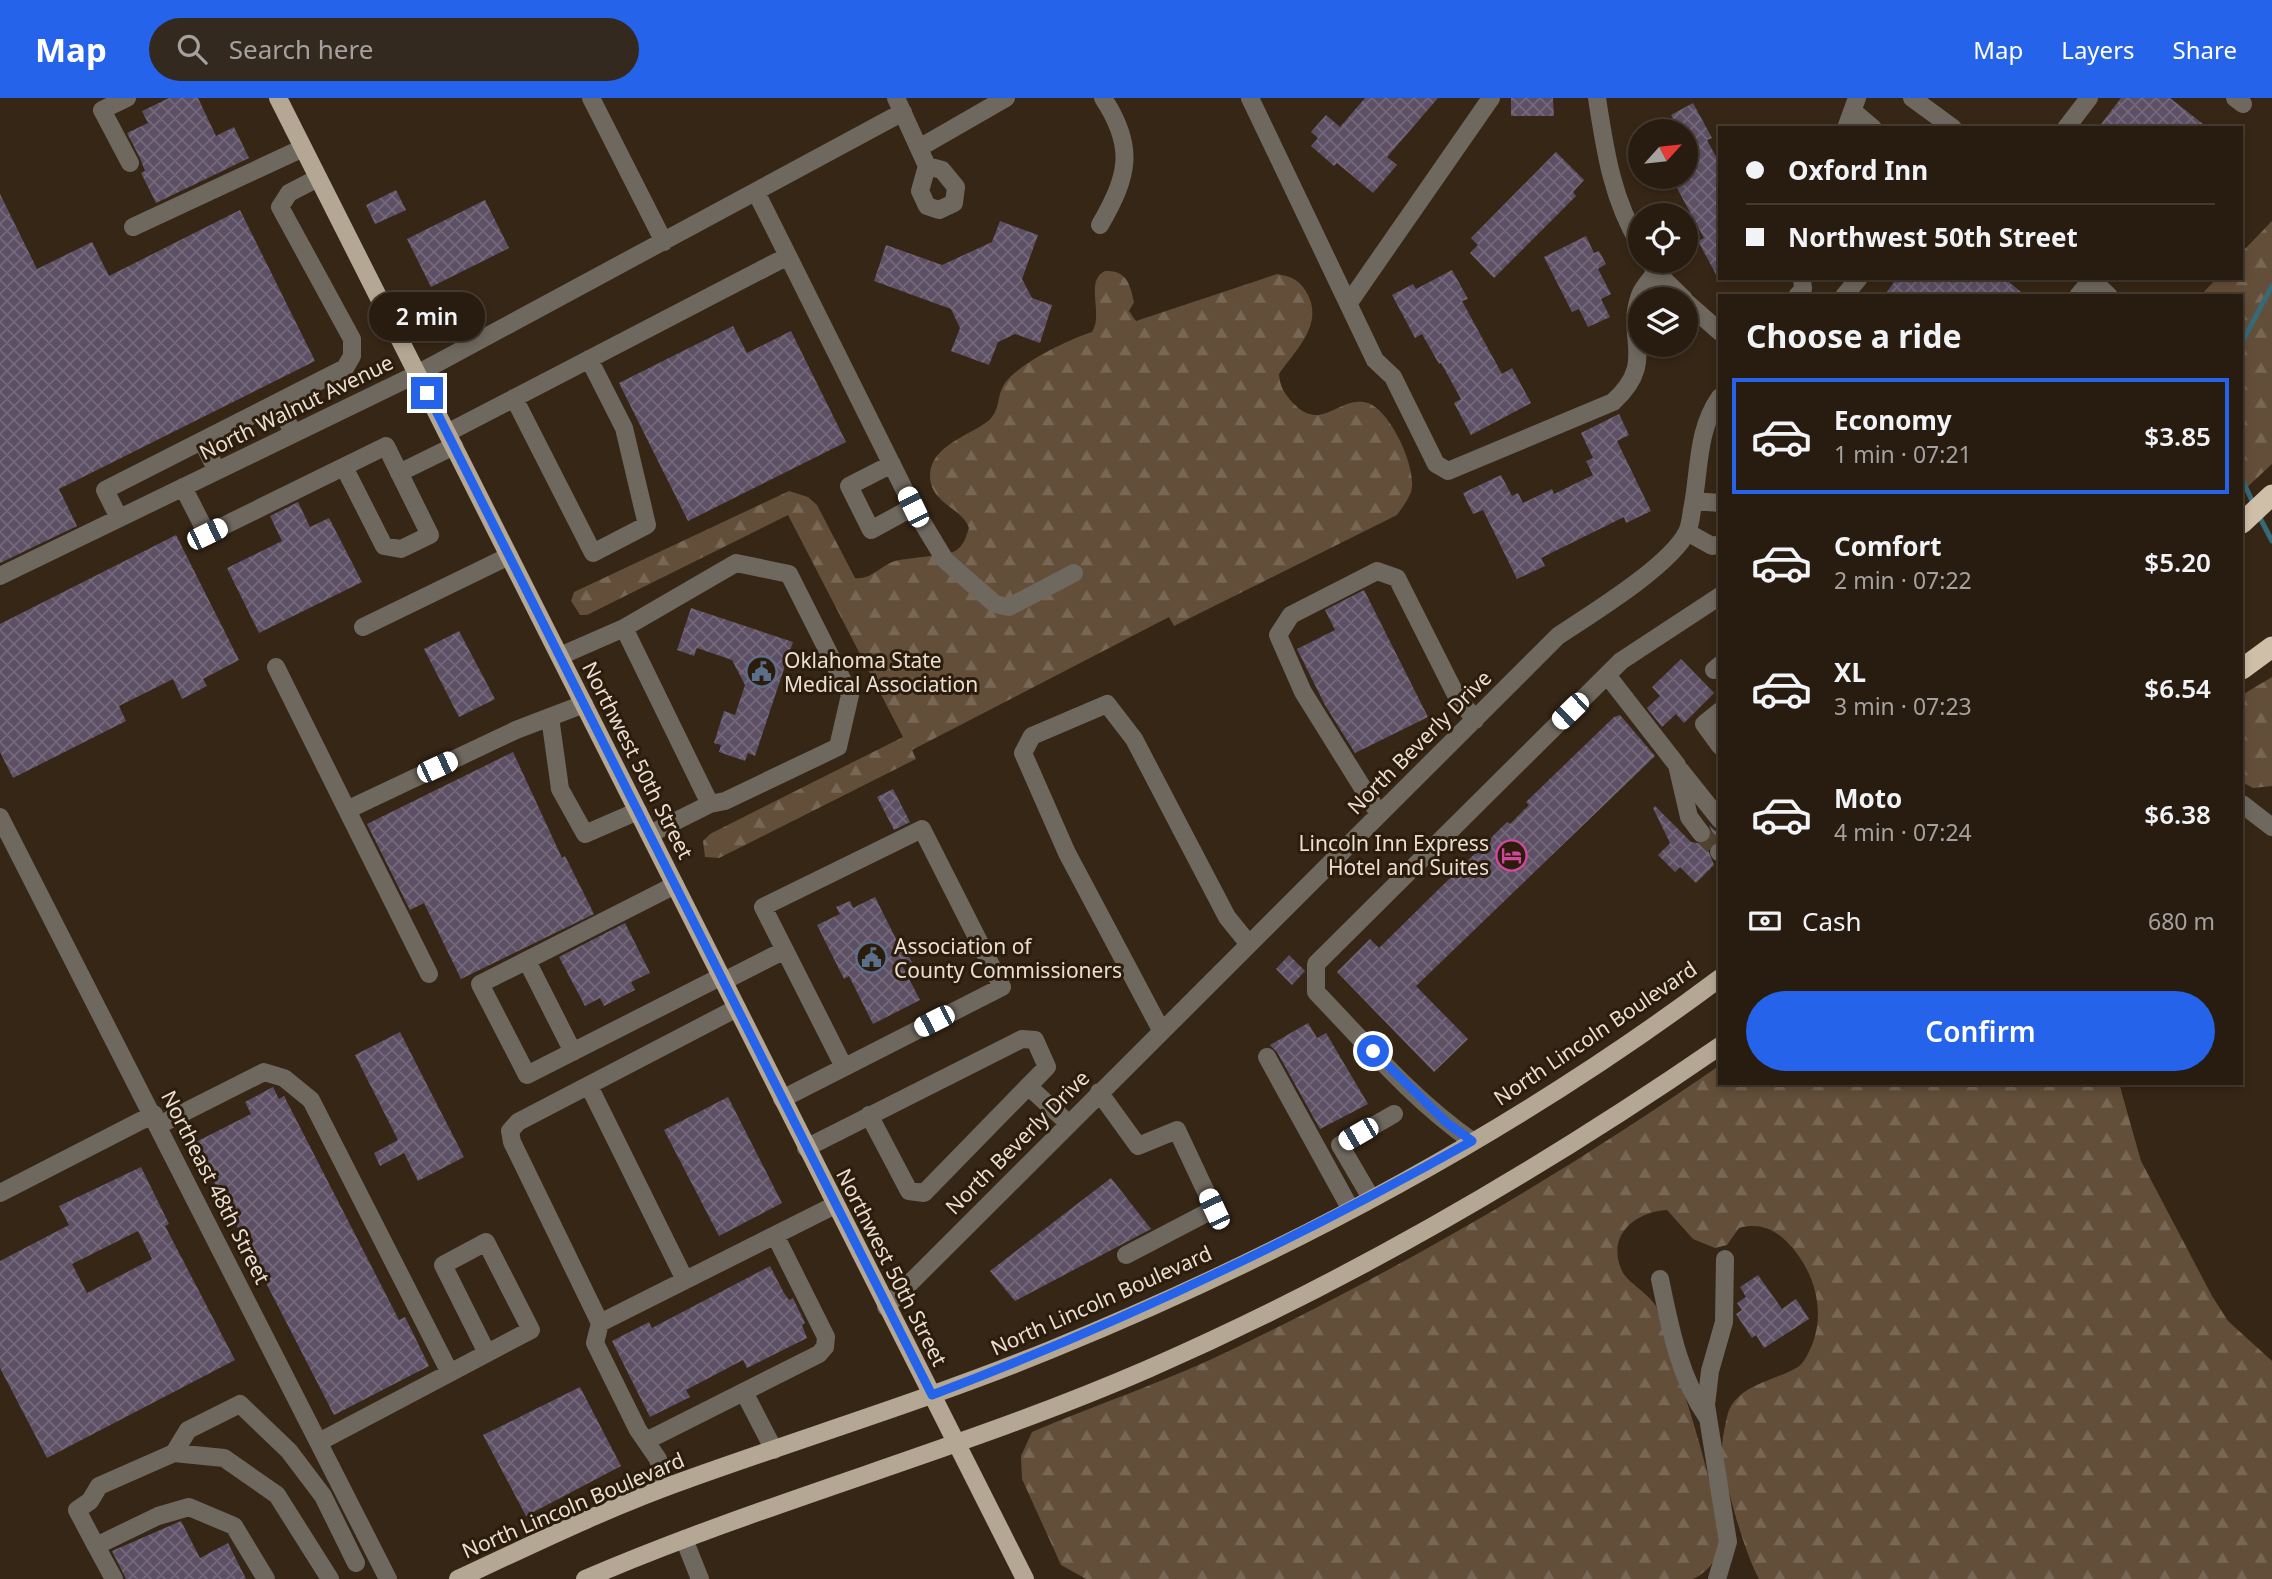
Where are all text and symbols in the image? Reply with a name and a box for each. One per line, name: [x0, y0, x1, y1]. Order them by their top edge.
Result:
search box: [149, 18, 639, 81]
text: Map: [35, 27, 107, 72]
icon: search: [173, 30, 211, 68]
text: Search here: [229, 31, 373, 67]
text: Map: [1973, 33, 2023, 66]
text: Layers: [2061, 33, 2135, 66]
text: Share: [2173, 33, 2237, 66]
north arrow: [1628, 119, 1698, 189]
map controls: [1628, 119, 1698, 357]
text: Oxford Inn: [1788, 152, 1928, 188]
button: locate: [1628, 203, 1698, 273]
text: Northwest 50th Street: [1788, 219, 2078, 255]
button: layers: [1628, 287, 1698, 357]
callout: 2 min: [369, 292, 485, 341]
text: 2 min: [396, 300, 458, 332]
text: Choose a ride: [1746, 314, 1962, 357]
street label: North Walnut Avenue: [194, 348, 398, 466]
route end: [411, 377, 443, 409]
text: Economy: [1834, 402, 1952, 438]
icon: car: [1750, 405, 1813, 468]
text: $3.85: [2144, 418, 2211, 454]
text: 1 min · 07:21: [1834, 438, 1972, 470]
car: [895, 484, 932, 530]
car: [184, 515, 231, 553]
text: Comfort: [1834, 528, 1942, 564]
icon: car: [1750, 531, 1813, 594]
text: $5.20: [2144, 544, 2211, 580]
text: 2 min · 07:22: [1834, 564, 1972, 596]
place label: Oklahoma State Medical Association: [784, 646, 978, 698]
text: XL: [1834, 654, 1866, 690]
public building icon: Oklahoma State Medical Association: [744, 655, 778, 689]
street label: Northwest 50th Street: [576, 657, 700, 864]
icon: car: [1750, 657, 1813, 720]
street label: North Beverly Drive: [1341, 664, 1497, 820]
text: $6.54: [2144, 670, 2211, 706]
car: [1548, 689, 1593, 733]
text: 3 min · 07:23: [1834, 690, 1972, 722]
car: [414, 749, 461, 785]
text: Moto: [1834, 780, 1902, 816]
icon: car: [1750, 783, 1813, 846]
text: $6.38: [2144, 796, 2211, 832]
text: 4 min · 07:24: [1834, 816, 1972, 848]
place label: Lincoln Inn Express Hotel and Suites: [1299, 829, 1489, 881]
hotel icon: Lincoln Inn Express Hotel and Suites: [1495, 838, 1529, 872]
icon: cash: [1746, 902, 1784, 940]
text: Cash: [1802, 903, 1862, 939]
text: 680 m: [2148, 905, 2215, 937]
place label: Association of County Commissioners: [894, 932, 1122, 984]
public building icon: Association of County Commissioners: [854, 941, 888, 975]
street label: North Lincoln Boulevard: [1488, 955, 1702, 1111]
button: Confirm: [1746, 991, 2215, 1071]
car: [911, 1002, 958, 1040]
route start: [1357, 1035, 1389, 1067]
street label: North Beverly Drive: [939, 1064, 1095, 1220]
street label: Northeast 48th Street: [155, 1086, 277, 1289]
car: [1335, 1114, 1382, 1154]
street label: Northwest 50th Street: [830, 1164, 954, 1371]
car: [1196, 1186, 1233, 1232]
street label: North Lincoln Boulevard: [986, 1239, 1216, 1361]
street label: North Lincoln Boulevard: [457, 1445, 689, 1565]

